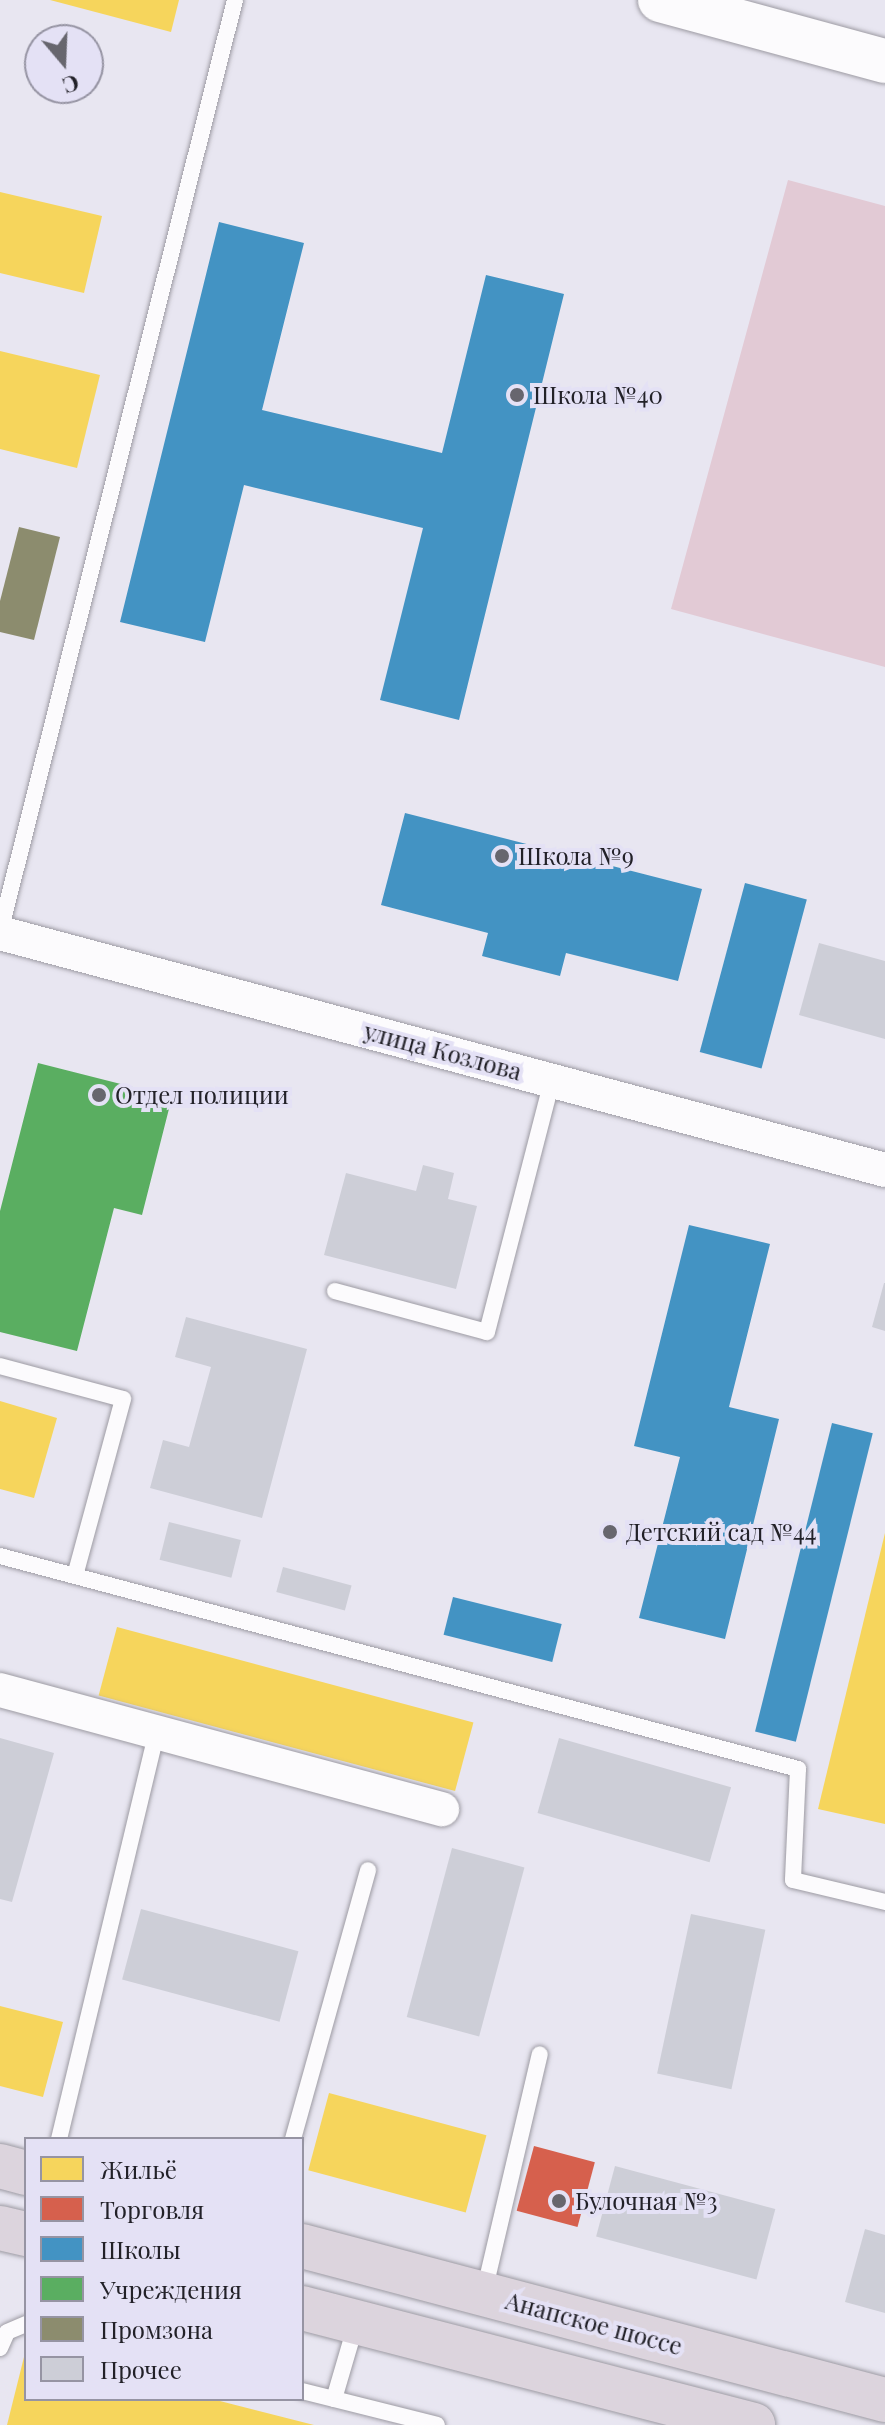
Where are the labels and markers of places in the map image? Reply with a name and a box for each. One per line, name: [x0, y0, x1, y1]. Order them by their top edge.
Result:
place label: Школа №40: [533, 381, 663, 409]
marker: Школа №40: [508, 386, 526, 404]
place label: Школа №9: [518, 842, 634, 870]
marker: Школа №9: [493, 847, 511, 865]
place label: Отдел полиции: [115, 1081, 289, 1109]
marker: Отдел полиции: [90, 1086, 108, 1104]
place label: Детский сад №44: [626, 1518, 817, 1546]
marker: Детский сад №44: [601, 1523, 619, 1541]
place label: Булочная №3: [575, 2187, 717, 2215]
marker: Булочная №3: [550, 2192, 568, 2210]

